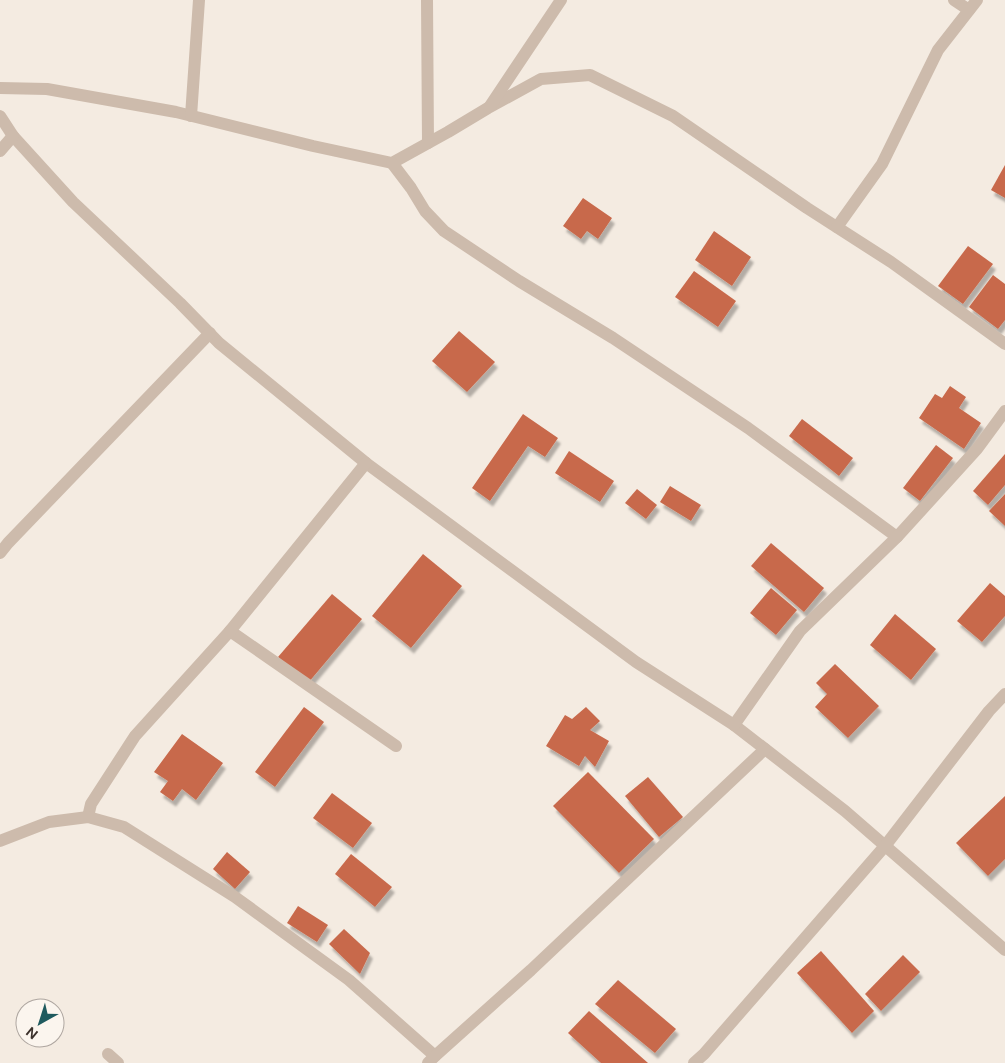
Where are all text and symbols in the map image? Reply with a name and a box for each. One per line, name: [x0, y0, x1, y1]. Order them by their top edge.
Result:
north arrow: [15, 998, 65, 1048]
text: N: [22, 1023, 41, 1043]

